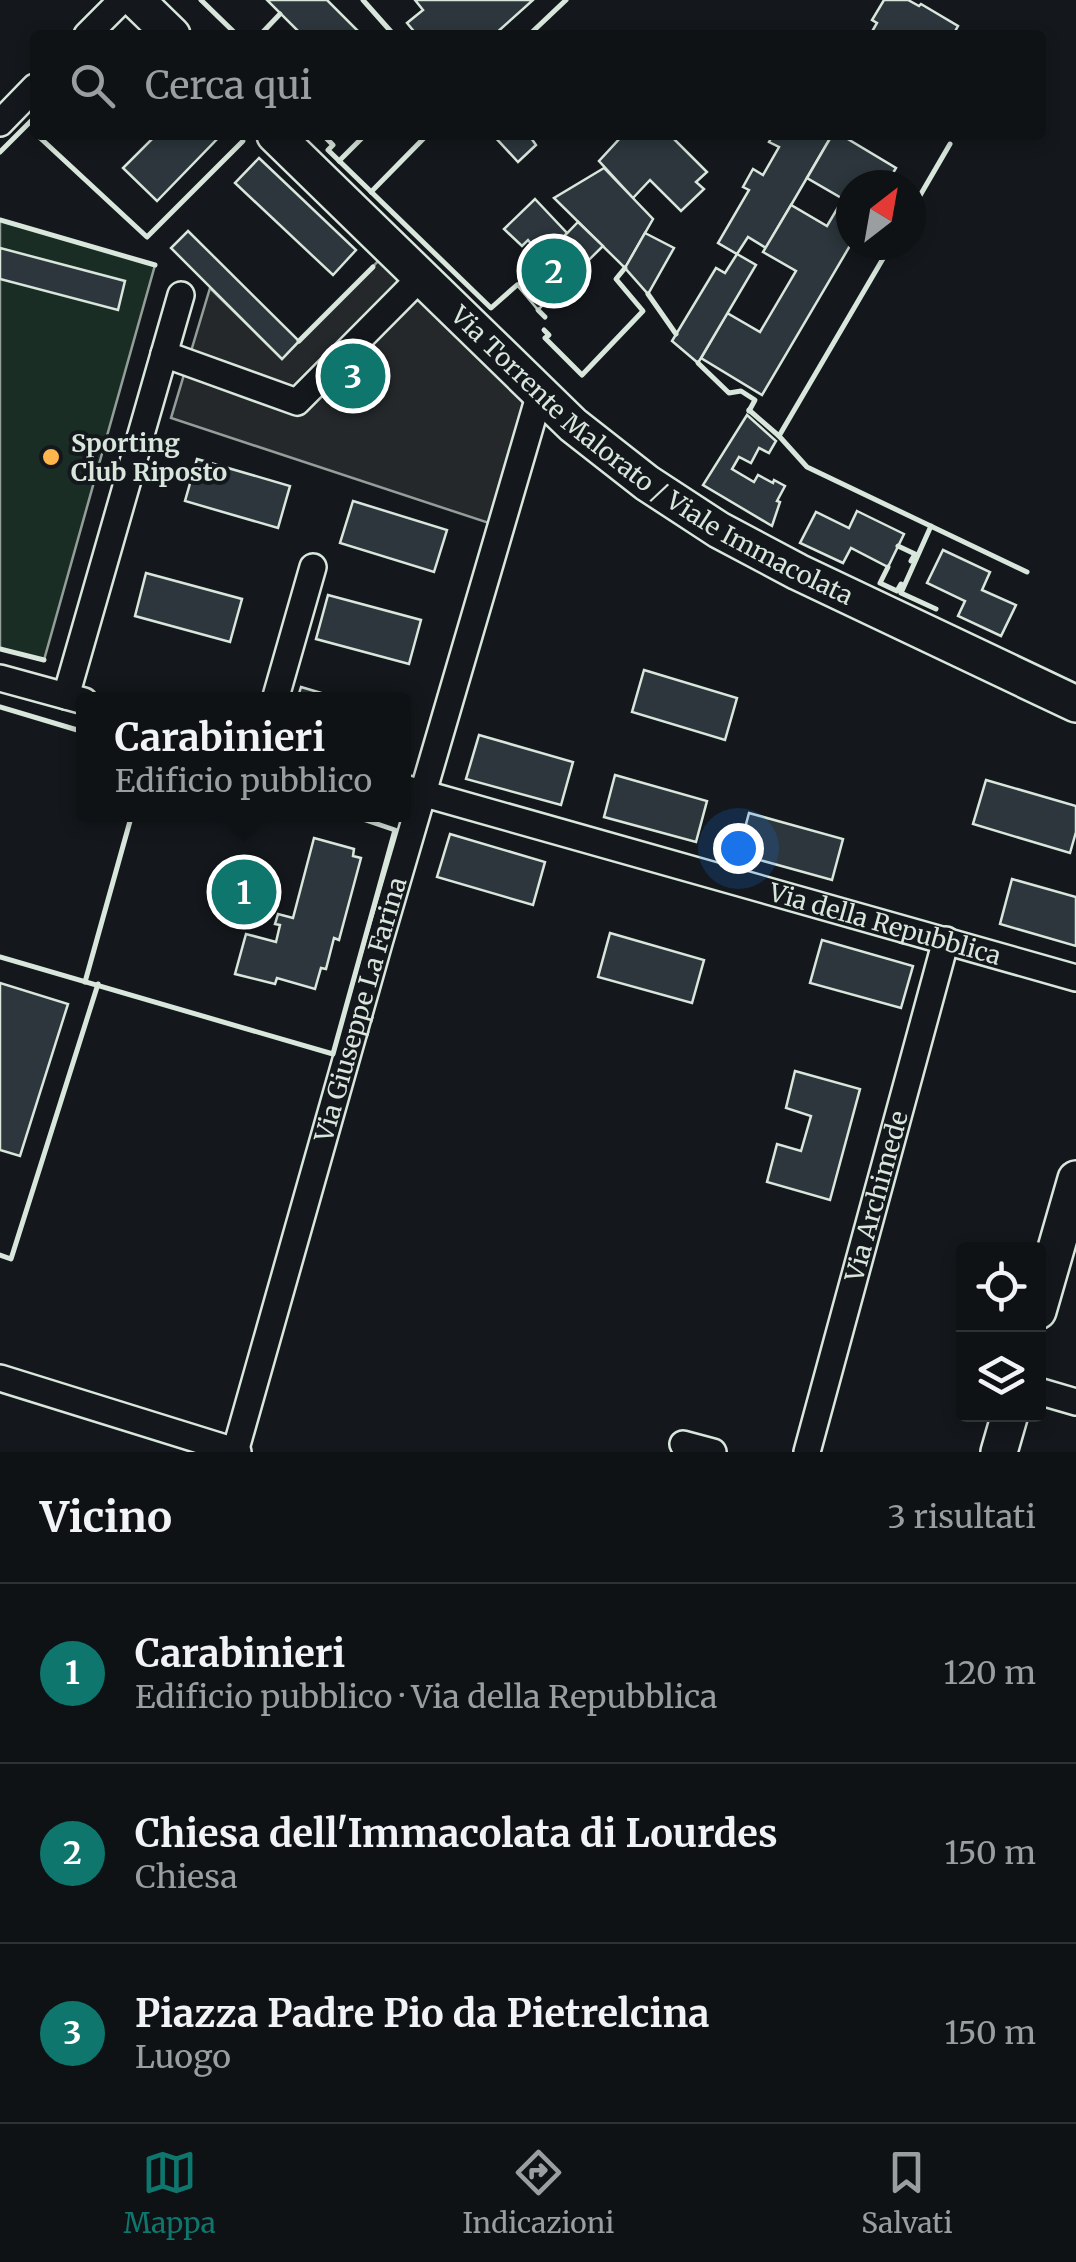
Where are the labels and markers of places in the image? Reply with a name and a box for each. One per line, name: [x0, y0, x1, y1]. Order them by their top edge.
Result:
pin: 2: [522, 234, 586, 308]
pin: 3: [320, 338, 386, 414]
place label: Sporting Club Riposto: [71, 427, 227, 488]
marker: Sporting Club Riposto: [40, 446, 62, 468]
pin: 1: [212, 854, 276, 930]

